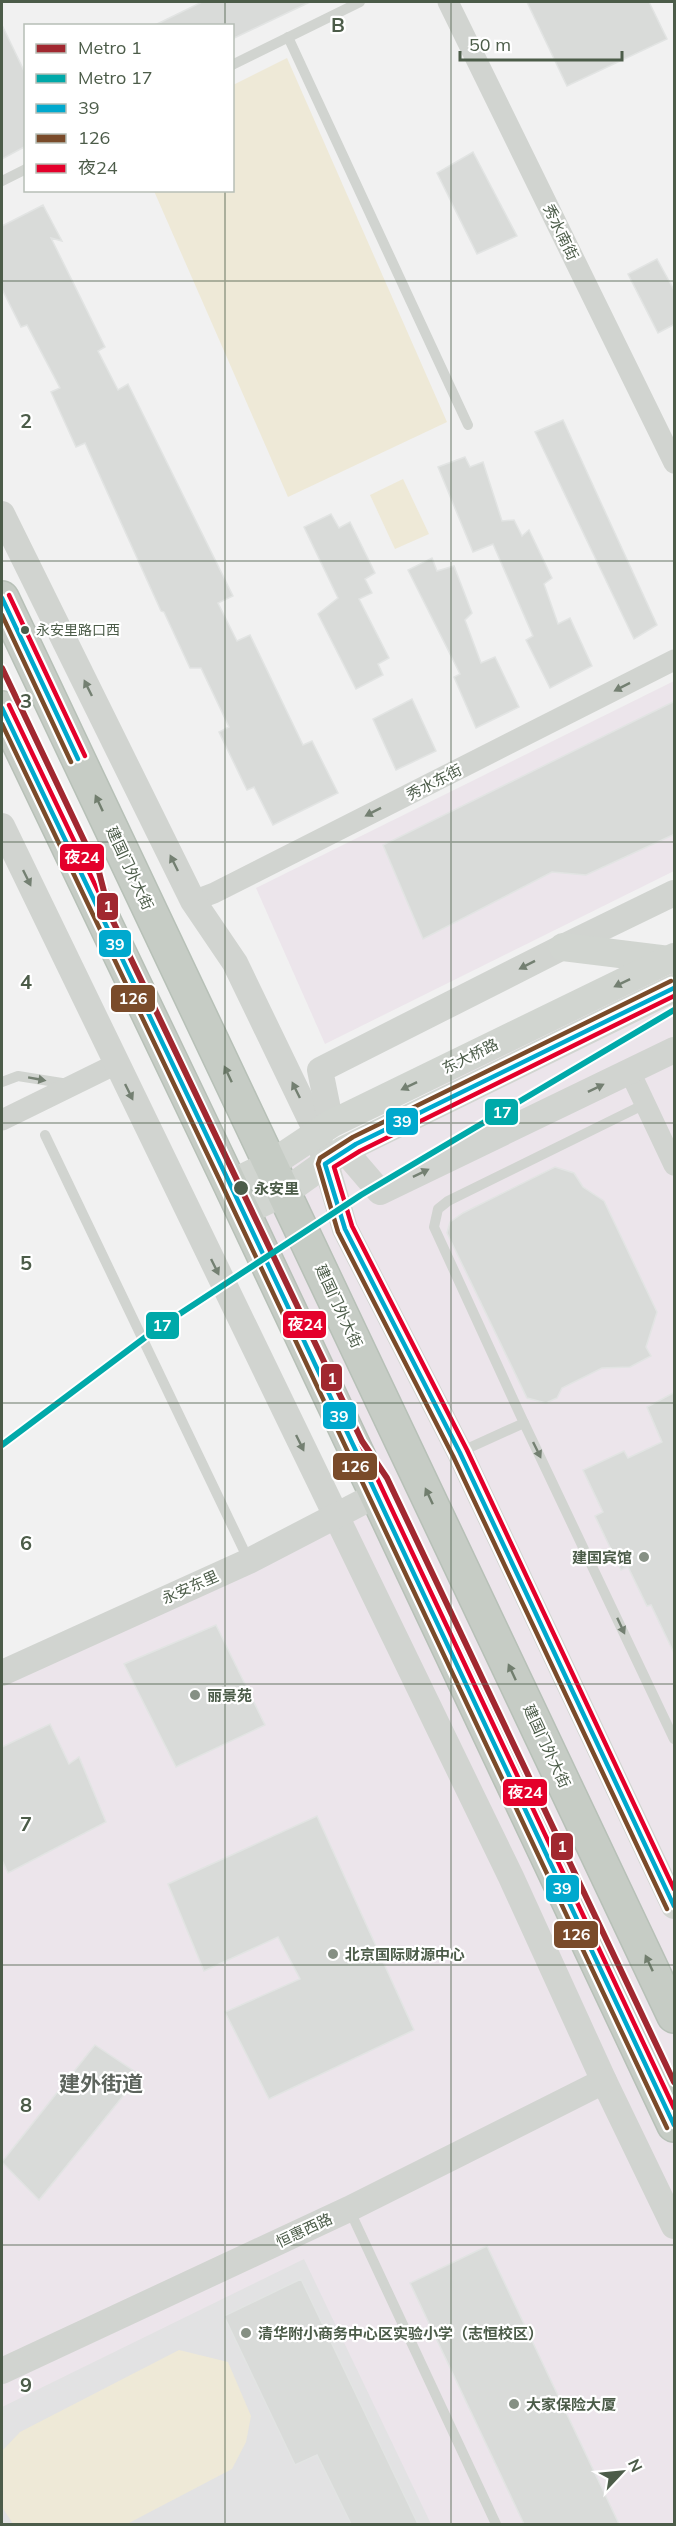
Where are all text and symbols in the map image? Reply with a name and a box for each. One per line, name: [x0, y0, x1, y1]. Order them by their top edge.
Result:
text: B: [331, 12, 345, 37]
legend: [24, 24, 234, 192]
scale bar: [460, 24, 622, 62]
text: 50 m: [469, 33, 511, 56]
text: Metro 1: [78, 36, 142, 59]
text: Metro 17: [78, 66, 153, 89]
text: 39: [78, 96, 100, 119]
text: 126: [78, 126, 110, 149]
text: 夜24: [78, 156, 118, 179]
street label: 秀水南街: [539, 201, 583, 263]
text: 2: [20, 408, 32, 433]
place label: 永安里路口西: [36, 621, 120, 639]
marker: 永安里路口西: [19, 624, 31, 636]
one-way arrow: [83, 680, 93, 697]
one-way arrow: [614, 682, 631, 691]
text: 3: [20, 688, 32, 713]
street label: 秀水东街: [403, 760, 465, 804]
one-way arrow: [94, 794, 104, 811]
one-way arrow: [365, 807, 382, 817]
street label: 建国门外大街: [102, 823, 158, 913]
line badge: 夜24: [59, 843, 105, 872]
text: 夜24: [64, 847, 100, 867]
one-way arrow: [170, 855, 179, 872]
one-way arrow: [22, 870, 31, 887]
line badge: 1: [96, 892, 119, 921]
text: 1: [103, 896, 113, 916]
line badge: 39: [98, 929, 132, 958]
text: 39: [105, 934, 125, 954]
one-way arrow: [519, 960, 536, 969]
text: 4: [20, 969, 32, 994]
one-way arrow: [613, 978, 630, 987]
line badge: 126: [110, 984, 156, 1013]
text: 126: [119, 988, 148, 1008]
street label: 东大桥路: [439, 1034, 501, 1078]
one-way arrow: [224, 1065, 233, 1082]
one-way arrow: [28, 1075, 47, 1084]
one-way arrow: [291, 1082, 301, 1099]
one-way arrow: [400, 1082, 417, 1091]
one-way arrow: [125, 1084, 134, 1101]
one-way arrow: [588, 1084, 605, 1093]
line badge: 17: [484, 1098, 519, 1126]
text: 17: [492, 1102, 512, 1122]
line badge: 39: [385, 1107, 419, 1136]
text: 39: [392, 1111, 412, 1131]
one-way arrow: [412, 1169, 429, 1178]
marker: 永安里: [232, 1179, 250, 1197]
place label: 永安里: [254, 1179, 299, 1198]
text: 5: [20, 1250, 32, 1275]
one-way arrow: [210, 1259, 220, 1276]
street label: 建国门外大街: [311, 1261, 367, 1351]
line badge: 夜24: [282, 1310, 327, 1339]
line badge: 17: [145, 1311, 180, 1340]
text: 夜24: [287, 1314, 323, 1334]
text: 17: [152, 1315, 172, 1335]
line badge: 1: [320, 1363, 343, 1392]
text: 1: [327, 1368, 337, 1388]
line badge: 39: [322, 1401, 357, 1430]
text: 39: [329, 1406, 349, 1426]
one-way arrow: [296, 1434, 305, 1451]
one-way arrow: [533, 1442, 542, 1459]
line badge: 126: [332, 1452, 378, 1481]
text: 126: [341, 1456, 370, 1476]
one-way arrow: [424, 1488, 433, 1505]
text: 6: [20, 1530, 32, 1555]
place label: 建国宾馆: [572, 1548, 632, 1567]
marker: 建国宾馆: [637, 1550, 651, 1564]
street label: 永安东里: [159, 1566, 221, 1608]
one-way arrow: [617, 1618, 626, 1635]
one-way arrow: [508, 1664, 517, 1681]
place label: 丽景苑: [207, 1686, 252, 1705]
marker: 丽景苑: [188, 1688, 202, 1702]
street label: 建国门外大街: [519, 1701, 575, 1791]
line badge: 夜24: [502, 1778, 548, 1807]
text: 夜24: [507, 1782, 543, 1802]
text: 7: [20, 1811, 32, 1836]
line badge: 1: [550, 1832, 574, 1861]
text: 1: [557, 1836, 567, 1856]
line badge: 39: [545, 1874, 580, 1903]
text: 39: [552, 1878, 572, 1898]
line badge: 126: [553, 1920, 599, 1949]
text: 126: [562, 1924, 591, 1944]
place label: 北京国际财源中心: [345, 1945, 465, 1964]
marker: 北京国际财源中心: [326, 1947, 340, 1961]
one-way arrow: [645, 1954, 654, 1971]
district label: 建外街道: [59, 2070, 143, 2096]
text: 8: [20, 2092, 32, 2117]
street label: 恒惠西路: [273, 2209, 335, 2251]
place label: 清华附小商务中心区实验小学（志恒校区）: [258, 2324, 543, 2343]
marker: 清华附小商务中心区实验小学（志恒校区）: [239, 2326, 253, 2340]
text: 9: [20, 2372, 32, 2397]
place label: 大家保险大厦: [526, 2395, 616, 2414]
marker: 大家保险大厦: [507, 2397, 521, 2411]
north arrow: [592, 2442, 652, 2502]
text: N: [624, 2456, 647, 2475]

